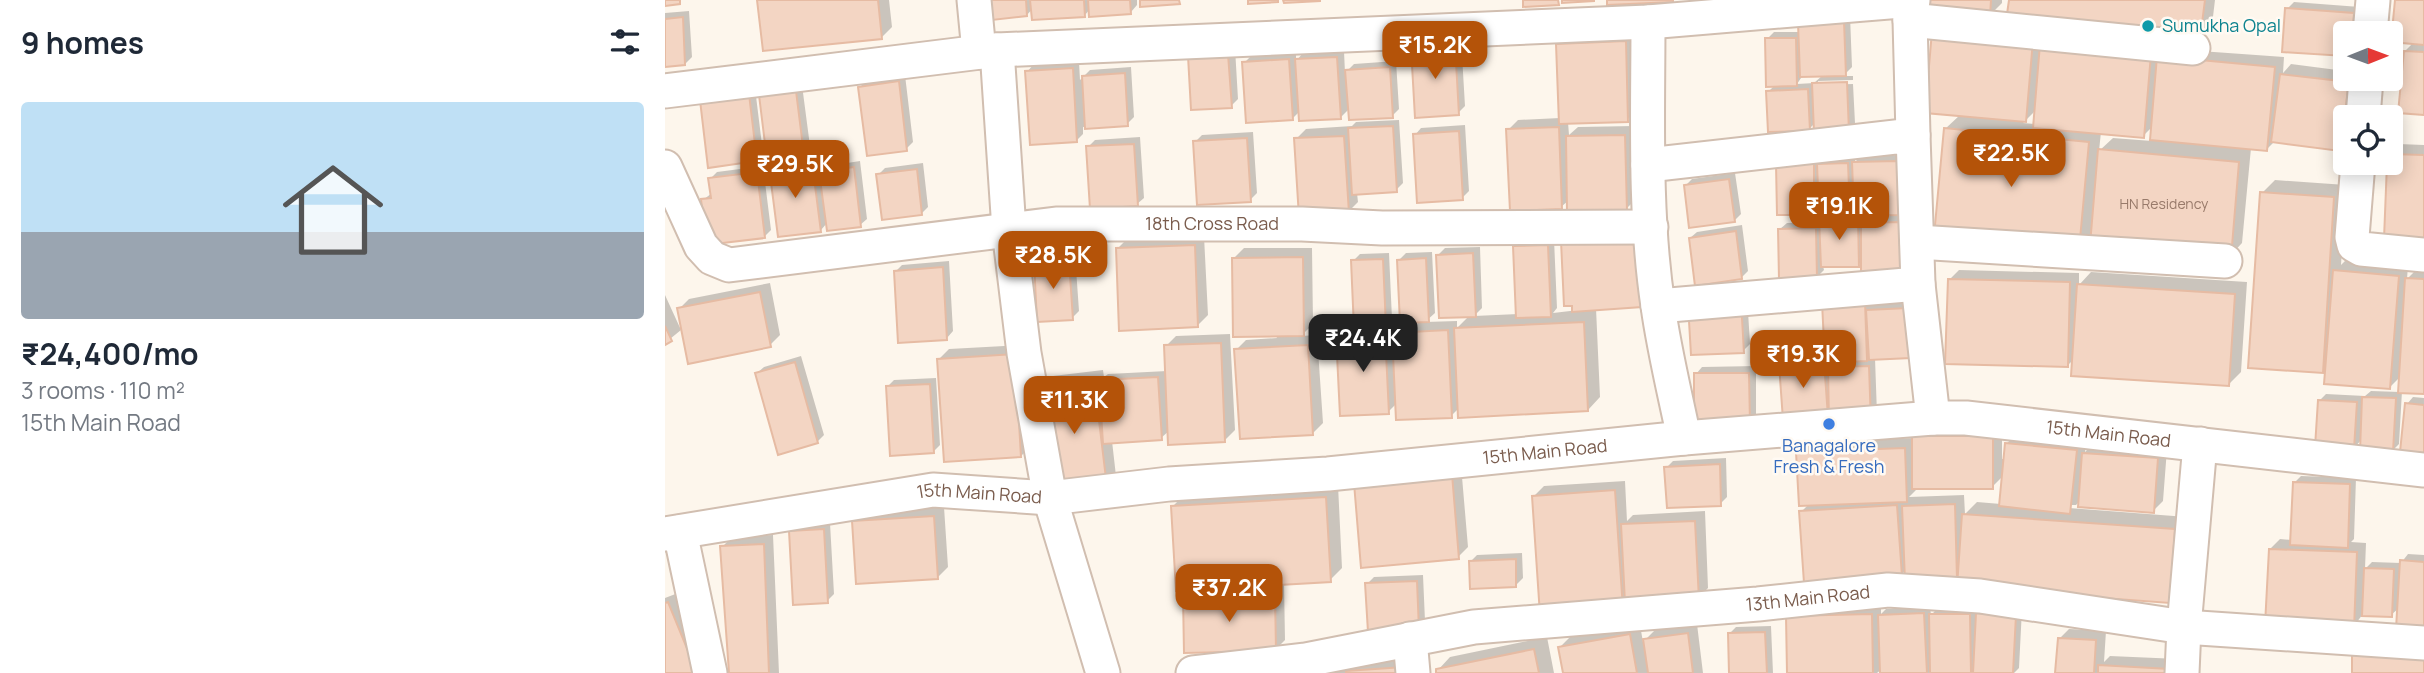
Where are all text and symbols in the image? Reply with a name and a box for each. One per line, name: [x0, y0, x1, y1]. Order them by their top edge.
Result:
place label: Sumukha Opal: [2162, 13, 2281, 37]
marker: Sumukha Opal: [2140, 18, 2156, 34]
north arrow: [2333, 21, 2403, 91]
map controls: [2333, 21, 2403, 175]
text: 9 homes: [21, 22, 144, 63]
pin: ₹15.2K: [1378, 22, 1492, 81]
icon: filters: [606, 23, 644, 61]
text: ₹15.2K: [1398, 28, 1472, 60]
button: locate: [2333, 105, 2403, 175]
pin: ₹22.5K: [1954, 130, 2068, 189]
text: ₹22.5K: [1973, 136, 2049, 168]
pin: ₹29.5K: [738, 140, 852, 200]
icon: home: [270, 147, 396, 273]
text: ₹29.5K: [756, 147, 834, 179]
pin: ₹19.1K: [1782, 182, 1896, 242]
text: ₹19.1K: [1805, 189, 1873, 221]
house number: HN Residency: [2120, 194, 2209, 213]
street label: 18th Cross Road: [1145, 211, 1279, 235]
pin: ₹28.5K: [996, 232, 1110, 291]
text: ₹28.5K: [1014, 238, 1092, 270]
pin: ₹24.4K: [1306, 314, 1420, 374]
text: ₹24.4K: [1325, 321, 1401, 353]
pin: ₹19.3K: [1746, 330, 1860, 390]
text: ₹24,400/mo: [21, 333, 199, 374]
text: ₹19.3K: [1766, 337, 1840, 369]
text: 3 rooms · 110 m²: [21, 374, 185, 406]
pin: ₹11.3K: [1017, 376, 1131, 436]
text: ₹11.3K: [1040, 383, 1108, 415]
text: 15th Main Road: [21, 406, 181, 438]
street label: 15th Main Road: [2045, 414, 2172, 452]
marker: Banagalore Fresh & Fresh: [1821, 416, 1837, 432]
street label: 15th Main Road: [1481, 433, 1608, 469]
place label: Banagalore Fresh & Fresh: [1774, 433, 1885, 478]
street label: 15th Main Road: [915, 477, 1043, 508]
pin: ₹37.2K: [1172, 564, 1286, 624]
text: ₹37.2K: [1191, 571, 1267, 603]
street label: 13th Main Road: [1745, 579, 1871, 616]

